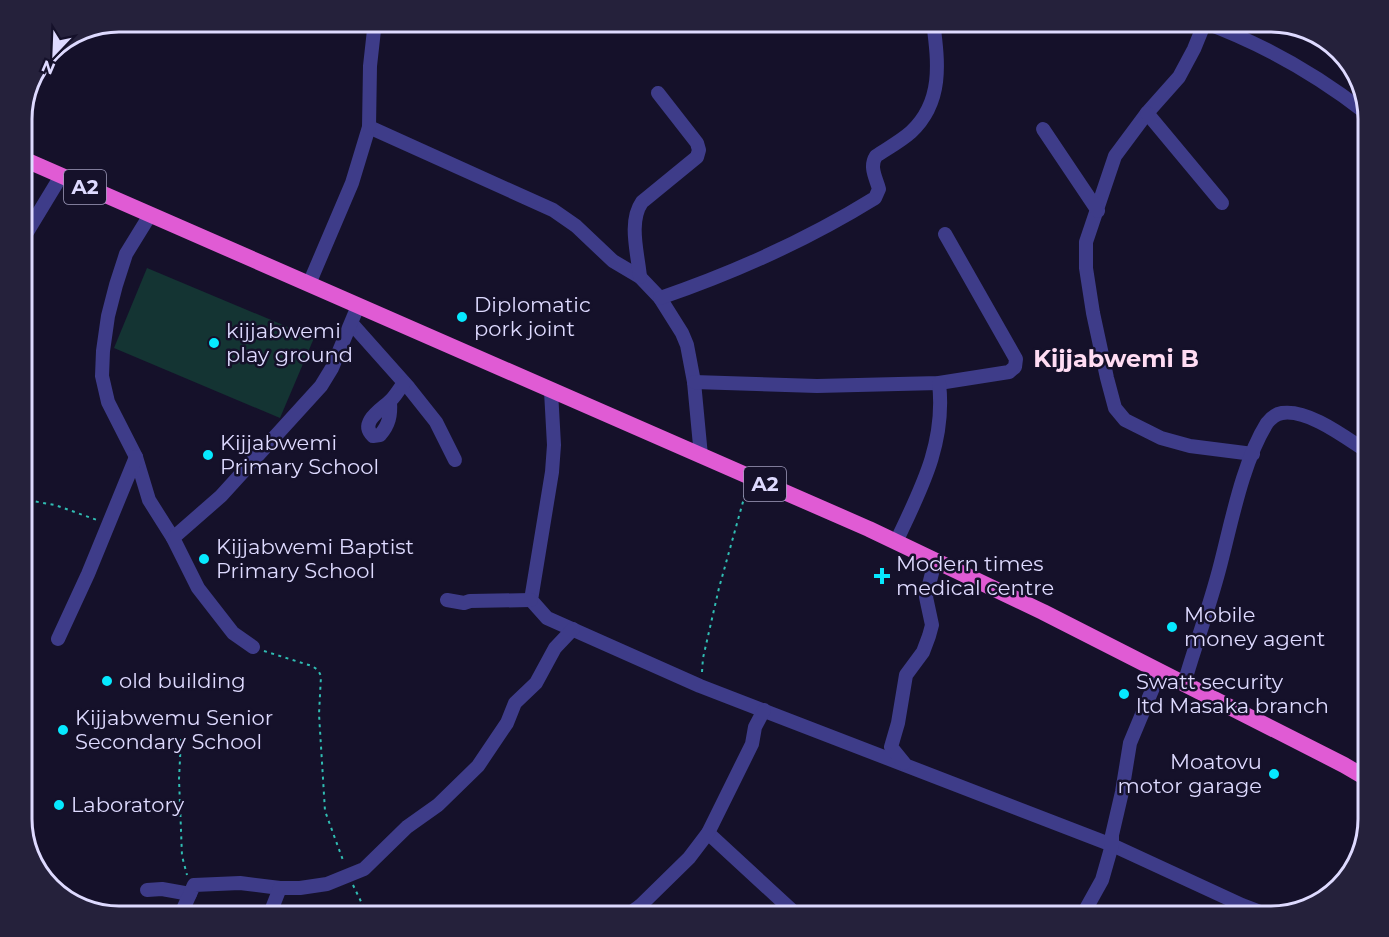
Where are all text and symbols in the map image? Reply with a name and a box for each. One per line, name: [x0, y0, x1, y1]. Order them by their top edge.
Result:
north arrow: [24, 24, 84, 84]
text: N: [39, 56, 58, 79]
road number: A2: [64, 170, 106, 204]
place label: Diplomatic pork joint: [474, 292, 591, 341]
marker: Diplomatic pork joint: [455, 310, 469, 324]
place label: kijjabwemi play ground: [226, 318, 353, 367]
marker: kijjabwemi play ground: [207, 336, 221, 350]
district label: Kijjabwemi B: [1033, 344, 1199, 373]
place label: Kijjabwemi Primary School: [220, 430, 379, 479]
marker: Kijjabwemi Primary School: [201, 448, 215, 462]
road number: A2: [744, 467, 786, 501]
place label: Kijjabwemi Baptist Primary School: [216, 534, 414, 583]
place label: Modern times medical centre: [896, 551, 1054, 600]
marker: Kijjabwemi Baptist Primary School: [197, 552, 211, 566]
marker: Modern times medical centre: [873, 567, 891, 585]
place label: Mobile money agent: [1184, 602, 1325, 651]
marker: Mobile money agent: [1165, 620, 1179, 634]
place label: old building: [119, 668, 246, 693]
place label: Swatt security ltd Masaka branch: [1136, 669, 1329, 718]
marker: old building: [100, 674, 114, 688]
marker: Swatt security ltd Masaka branch: [1117, 687, 1131, 701]
place label: Kijjabwemu Senior Secondary School: [75, 705, 273, 754]
marker: Kijjabwemu Senior Secondary School: [56, 723, 70, 737]
place label: Moatovu motor garage: [1118, 749, 1262, 798]
marker: Moatovu motor garage: [1267, 767, 1281, 781]
place label: Laboratory: [71, 792, 185, 817]
marker: Laboratory: [52, 798, 66, 812]

